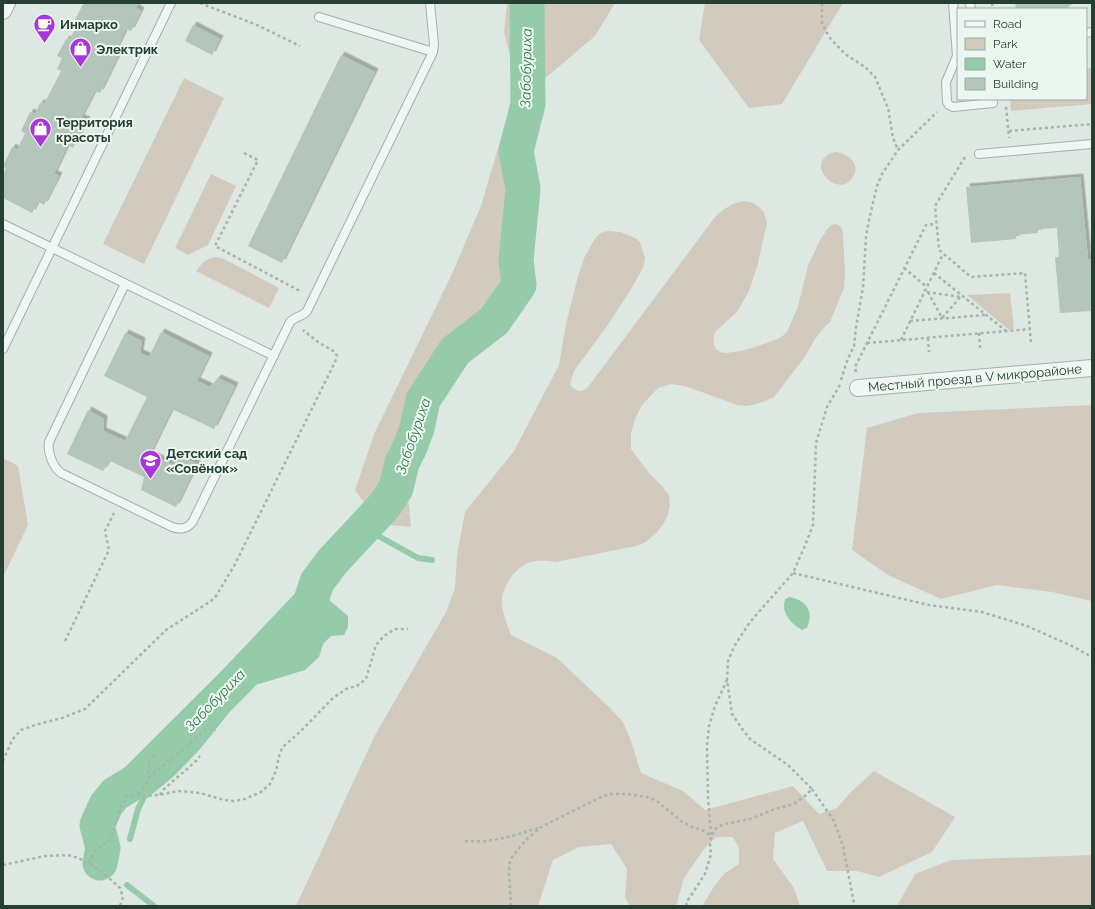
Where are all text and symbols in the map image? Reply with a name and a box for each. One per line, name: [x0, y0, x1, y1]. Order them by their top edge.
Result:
legend: [957, 8, 1087, 100]
cafe icon: Инмарко: [31, 11, 57, 44]
place label: Инмарко: [60, 17, 118, 32]
text: Road: [993, 17, 1022, 31]
water label: Забобуриха: [517, 28, 535, 108]
shop icon: Электрик: [68, 36, 94, 69]
text: Park: [993, 37, 1018, 51]
place label: Электрик: [96, 42, 159, 57]
text: Water: [993, 57, 1027, 71]
text: Building: [993, 77, 1039, 91]
place label: Территория красоты: [56, 115, 133, 145]
shop icon: Территория красоты: [27, 116, 53, 149]
street label: Местный проезд в V микрорайоне: [868, 361, 1083, 395]
water label: Забобуриха: [393, 396, 433, 476]
place label: Детский сад «Совёнок»: [166, 446, 247, 476]
school or university icon: Детский сад «Совёнок»: [137, 447, 163, 480]
water label: Забобуриха: [182, 666, 248, 734]

